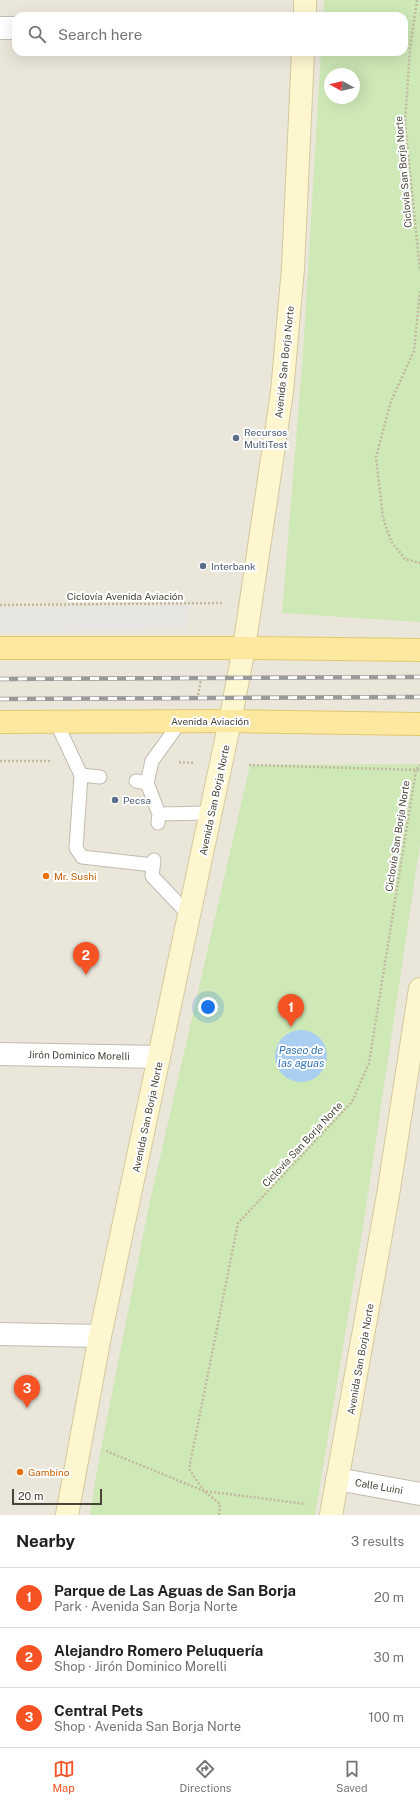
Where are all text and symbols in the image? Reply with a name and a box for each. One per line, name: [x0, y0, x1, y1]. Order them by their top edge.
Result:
search box: [12, 12, 408, 56]
icon: search: [26, 23, 48, 45]
text: Search here: [58, 26, 142, 43]
north arrow: [324, 68, 360, 104]
street label: Ciclovía San Borja Norte: [392, 115, 414, 228]
street label: Avenida San Borja Norte: [272, 305, 296, 419]
place label: Recursos MultiTest: [244, 426, 288, 450]
marker: Recursos MultiTest: [231, 433, 241, 443]
place label: Interbank: [211, 560, 256, 572]
marker: Interbank: [198, 561, 208, 571]
street label: Ciclovía Avenida Aviación: [67, 590, 184, 602]
street label: Avenida Aviación: [171, 715, 249, 727]
street label: Avenida San Borja Norte: [196, 743, 232, 856]
street label: Ciclovía San Borja Norte: [382, 779, 412, 892]
place label: Pecsa: [123, 794, 151, 806]
marker: Pecsa: [110, 795, 120, 805]
place label: Mr. Sushi: [54, 870, 96, 882]
marker: Mr. Sushi: [41, 871, 51, 881]
pin: 2: [73, 942, 99, 975]
pin: 1: [278, 994, 304, 1027]
your location: [198, 997, 218, 1017]
water label: Paseo de las aguas: [278, 1044, 325, 1069]
street label: Jirón Dominico Morelli: [28, 1048, 130, 1062]
street label: Avenida San Borja Norte: [129, 1060, 165, 1173]
street label: Ciclovía San Borja Norte: [259, 1099, 345, 1189]
street label: Avenida San Borja Norte: [344, 1302, 376, 1416]
pin: 3: [14, 1375, 40, 1408]
place label: Gambino: [28, 1466, 70, 1478]
marker: Gambino: [15, 1467, 25, 1477]
street label: Calle Luini: [354, 1476, 404, 1496]
scale bar: [12, 1487, 102, 1506]
text: 20 m: [18, 1490, 43, 1502]
text: Nearby: [16, 1531, 75, 1551]
text: 3 results: [351, 1534, 404, 1549]
text: Parque de Las Aguas de San Borja: [54, 1582, 296, 1599]
text: 1: [26, 1590, 32, 1605]
text: 20 m: [374, 1590, 404, 1605]
text: Park · Avenida San Borja Norte: [54, 1599, 238, 1614]
text: Alejandro Romero Peluquería: [54, 1642, 263, 1659]
text: 2: [25, 1650, 33, 1665]
text: 30 m: [374, 1650, 404, 1665]
text: Shop · Jirón Dominico Morelli: [54, 1659, 227, 1674]
text: Central Pets: [54, 1702, 143, 1719]
text: 3: [25, 1710, 33, 1725]
text: 100 m: [368, 1710, 404, 1725]
text: Shop · Avenida San Borja Norte: [54, 1719, 241, 1734]
tab: Map: [52, 1758, 75, 1794]
tab: Directions: [180, 1758, 231, 1794]
tab: Saved: [336, 1758, 368, 1794]

